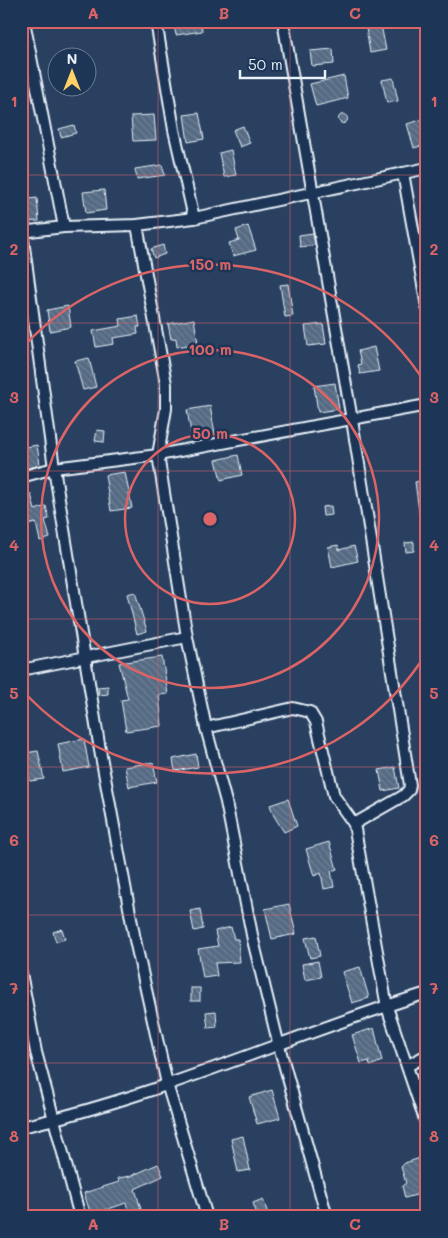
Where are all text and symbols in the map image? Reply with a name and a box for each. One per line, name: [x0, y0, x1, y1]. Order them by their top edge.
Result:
text: A: [87, 2, 99, 23]
text: B: [219, 2, 229, 23]
text: C: [349, 2, 361, 23]
north arrow: [48, 48, 98, 98]
scale bar: [240, 48, 326, 80]
text: N: [67, 49, 77, 68]
text: 50 m: [248, 54, 283, 74]
text: 1: [10, 90, 18, 111]
text: 1: [430, 90, 438, 111]
text: 2: [10, 238, 19, 259]
text: 2: [430, 238, 439, 259]
text: 150 m: [189, 254, 231, 274]
text: 100 m: [188, 339, 232, 359]
text: 3: [9, 386, 19, 407]
text: 3: [429, 386, 439, 407]
text: 50 m: [192, 423, 228, 443]
centre of rings: [201, 510, 219, 528]
text: 4: [9, 534, 19, 555]
text: 4: [429, 534, 439, 555]
text: 5: [9, 682, 19, 703]
text: 5: [429, 682, 439, 703]
text: 6: [9, 829, 19, 850]
text: 6: [429, 829, 439, 850]
text: 7: [10, 977, 19, 998]
text: 7: [430, 977, 439, 998]
text: 8: [9, 1125, 19, 1146]
text: 8: [429, 1125, 439, 1146]
text: A: [87, 1213, 99, 1234]
text: B: [219, 1213, 229, 1234]
text: C: [349, 1213, 361, 1234]

